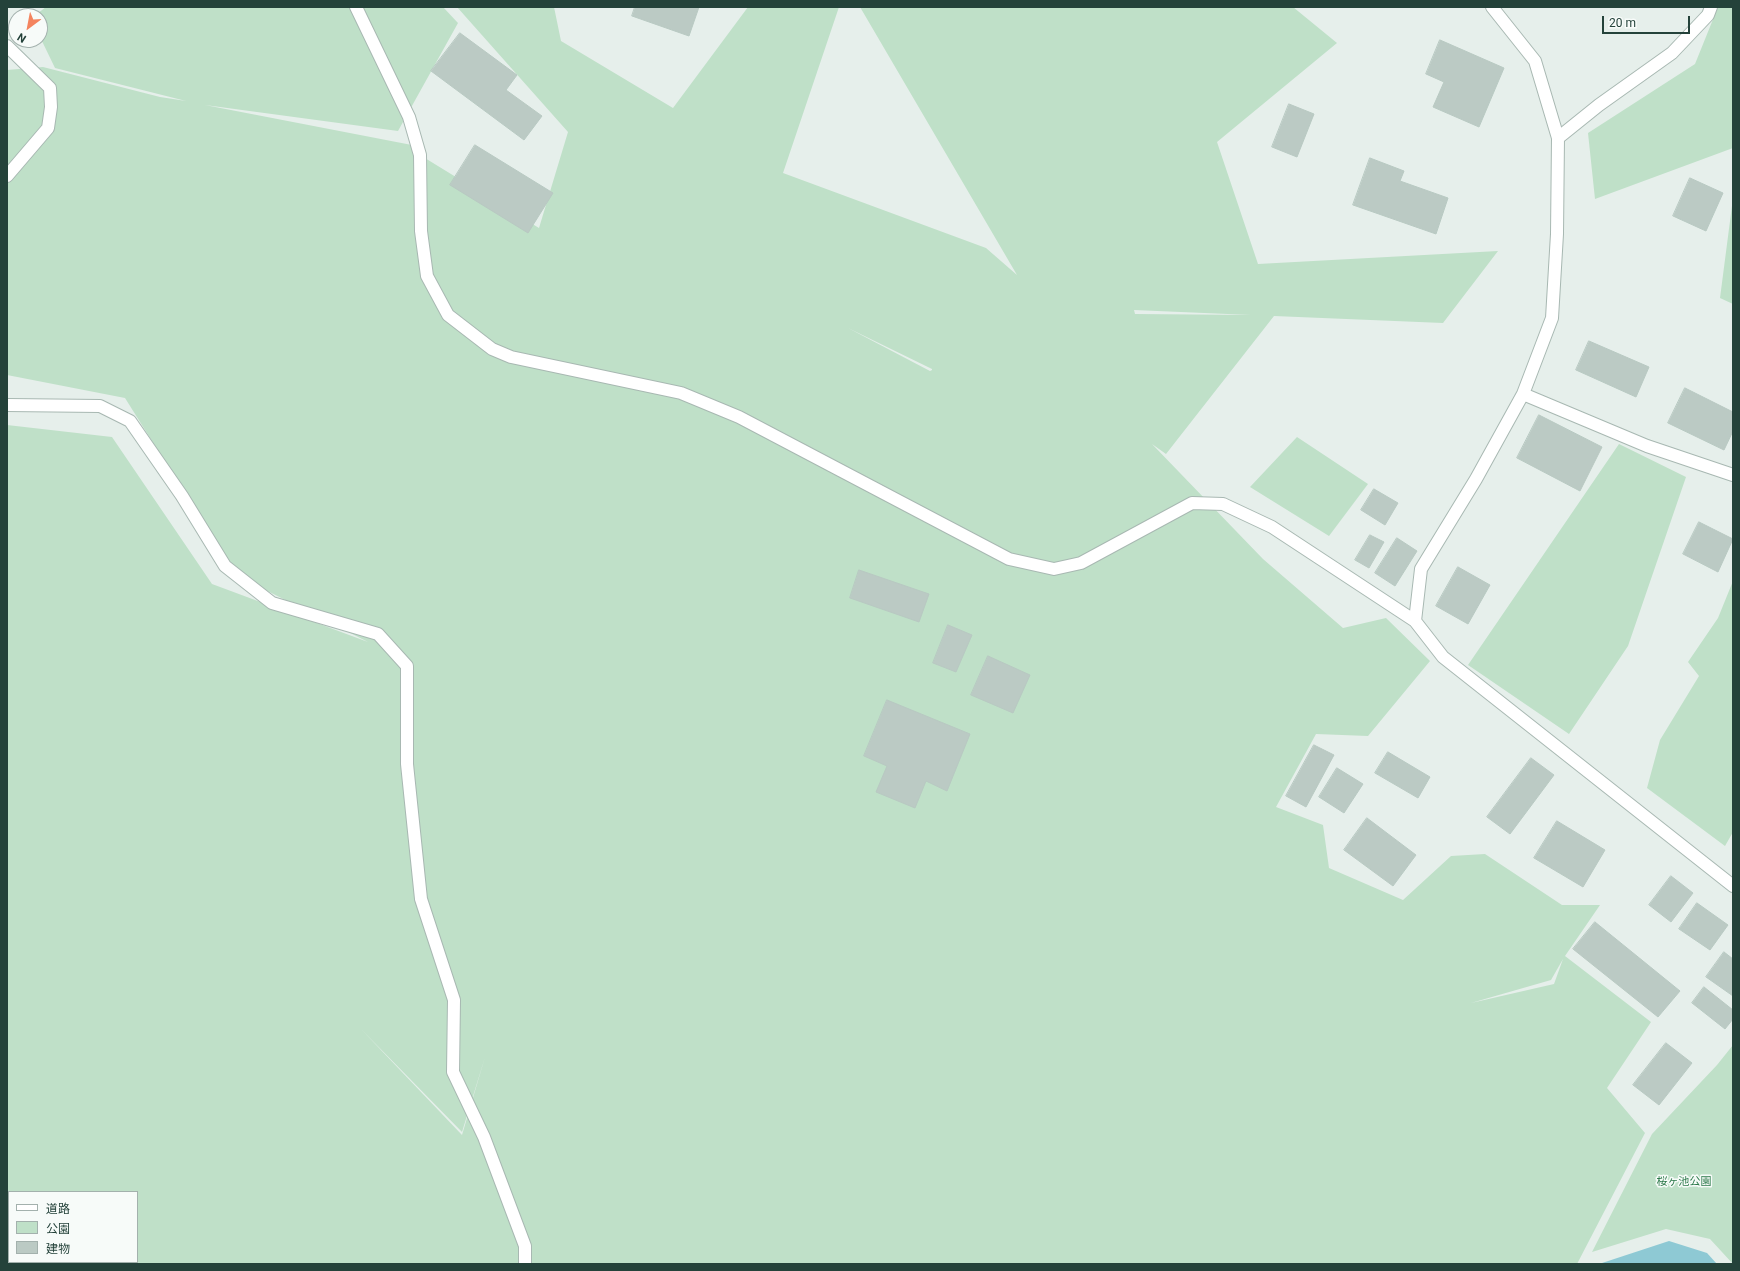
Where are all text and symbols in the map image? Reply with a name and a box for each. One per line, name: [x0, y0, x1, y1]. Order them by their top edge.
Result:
north arrow: [8, 8, 48, 48]
scale bar: [1604, 8, 1692, 34]
text: 20 m: [1609, 16, 1636, 30]
text: N: [15, 30, 29, 45]
park label: 桜ヶ池公園: [1657, 1175, 1711, 1189]
legend: [8, 1191, 138, 1263]
text: 道路: [46, 1202, 70, 1216]
text: 公園: [46, 1222, 70, 1236]
text: 建物: [46, 1242, 70, 1256]

